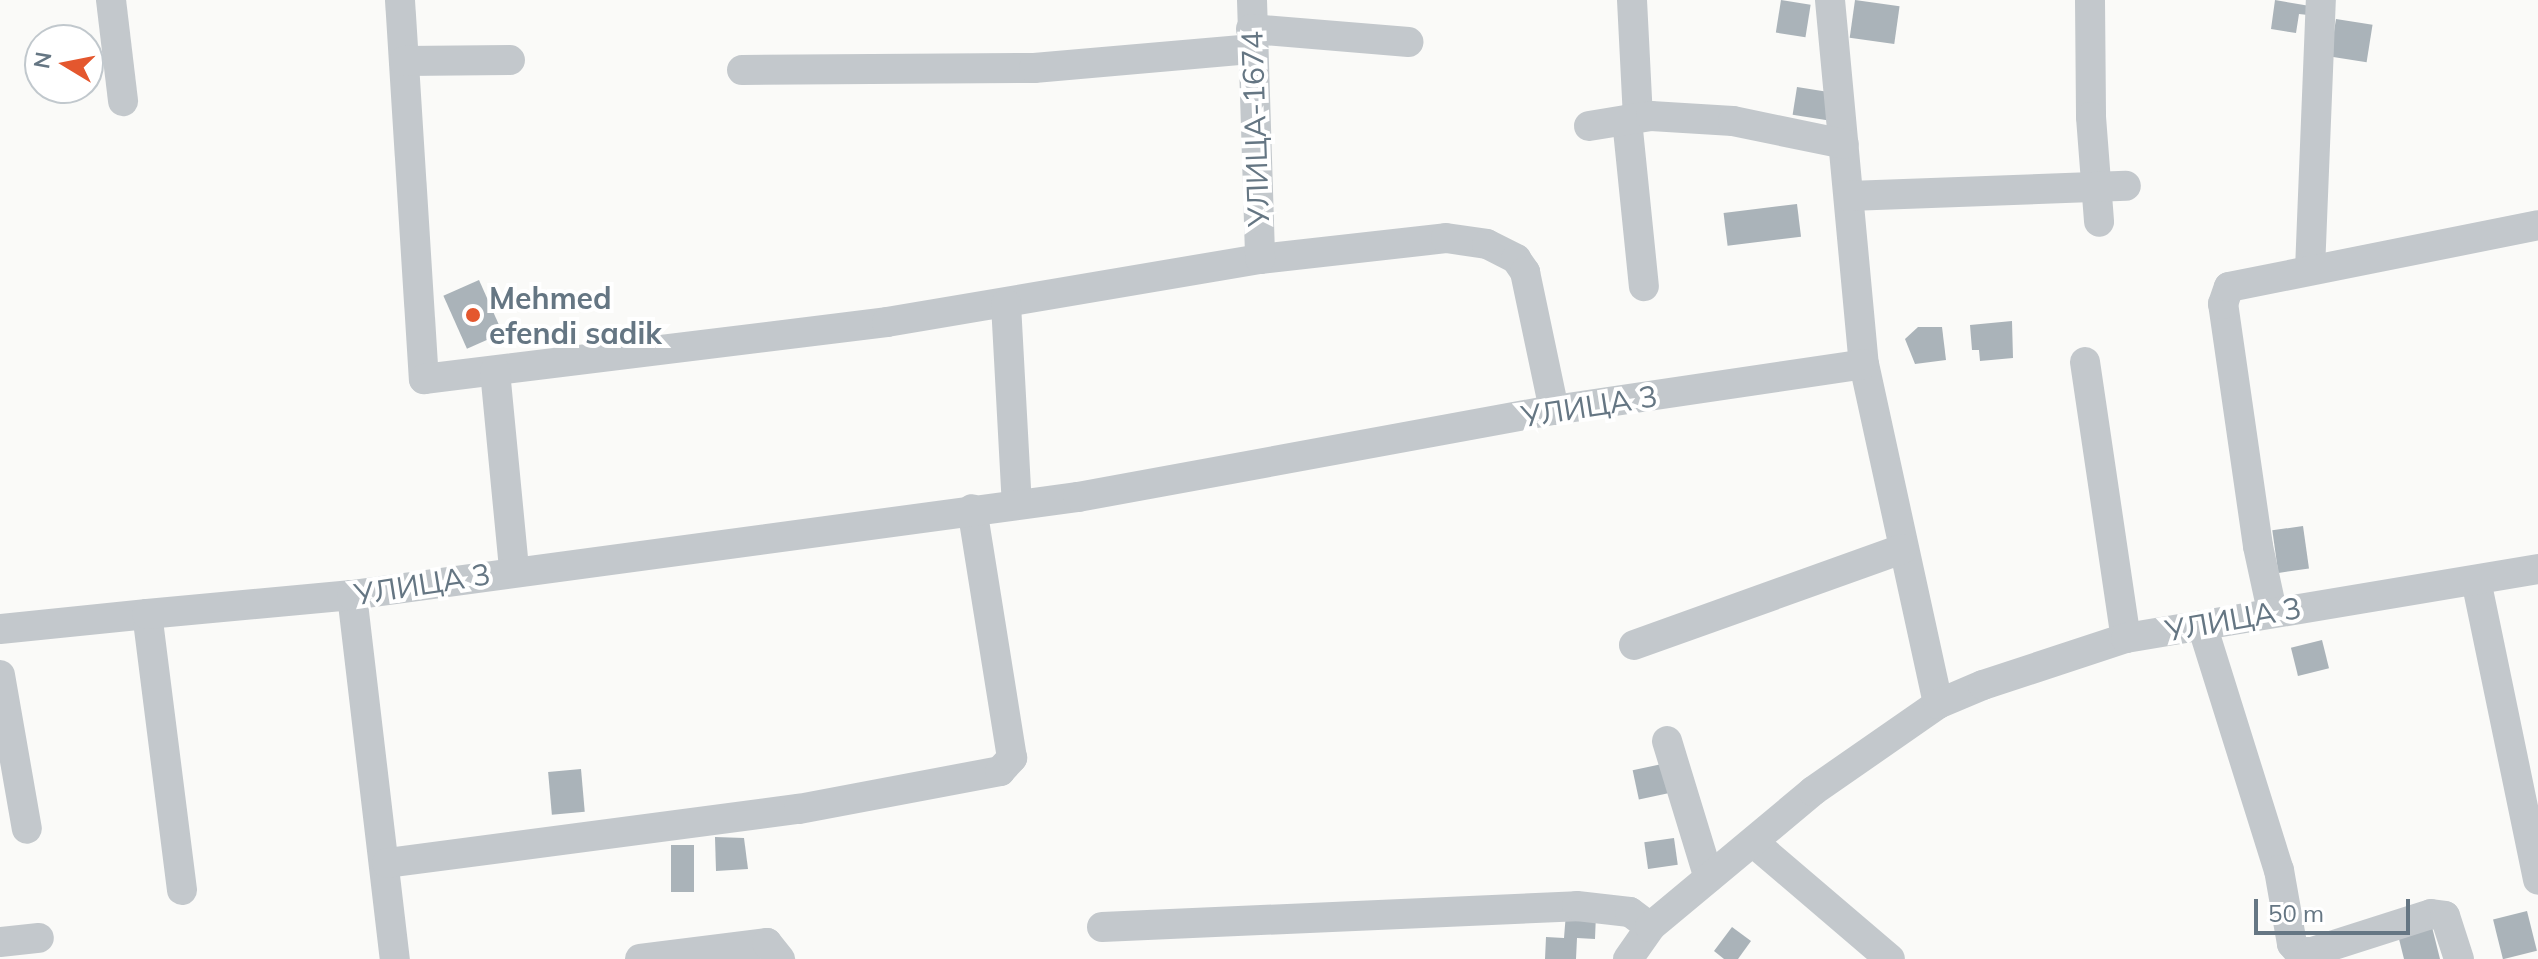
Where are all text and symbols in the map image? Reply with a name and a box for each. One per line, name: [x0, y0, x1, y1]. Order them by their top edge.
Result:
north arrow: [24, 24, 104, 104]
street label: УЛИЦА-1674: [1234, 31, 1276, 227]
text: N: [27, 50, 58, 71]
place label: Mehmed efendi sadik: [489, 280, 662, 350]
marker: Mehmed efendi sadik: [464, 306, 482, 324]
street label: УЛИЦА 3: [1518, 377, 1660, 435]
street label: УЛИЦА 3: [351, 555, 493, 613]
street label: УЛИЦА 3: [2162, 589, 2304, 649]
scale bar: [2258, 883, 2414, 933]
text: 50 m: [2268, 898, 2324, 928]

